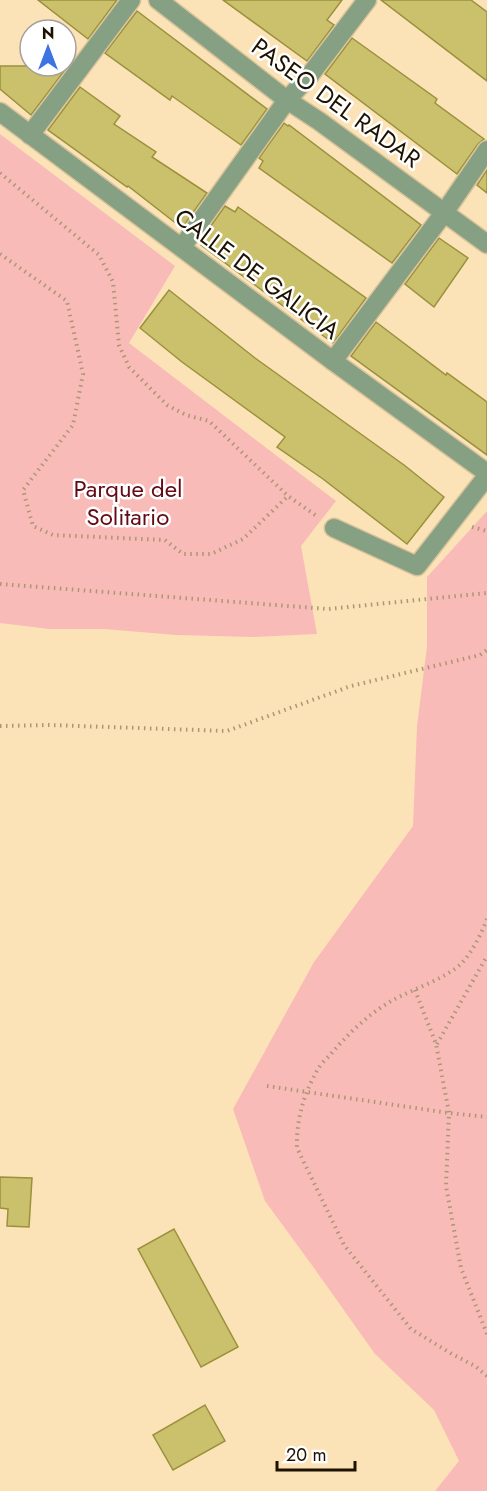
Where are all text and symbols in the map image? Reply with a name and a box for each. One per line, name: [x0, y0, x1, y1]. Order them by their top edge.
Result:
north arrow: [18, 18, 78, 78]
text: N: [42, 22, 54, 45]
street label: PASEO DEL RADAR: [244, 29, 429, 176]
street label: CALLE DE GALICIA: [167, 200, 348, 348]
park label: Parque del Solitario: [73, 471, 183, 534]
scale bar: [277, 1434, 355, 1472]
text: 20 m: [286, 1442, 326, 1468]

